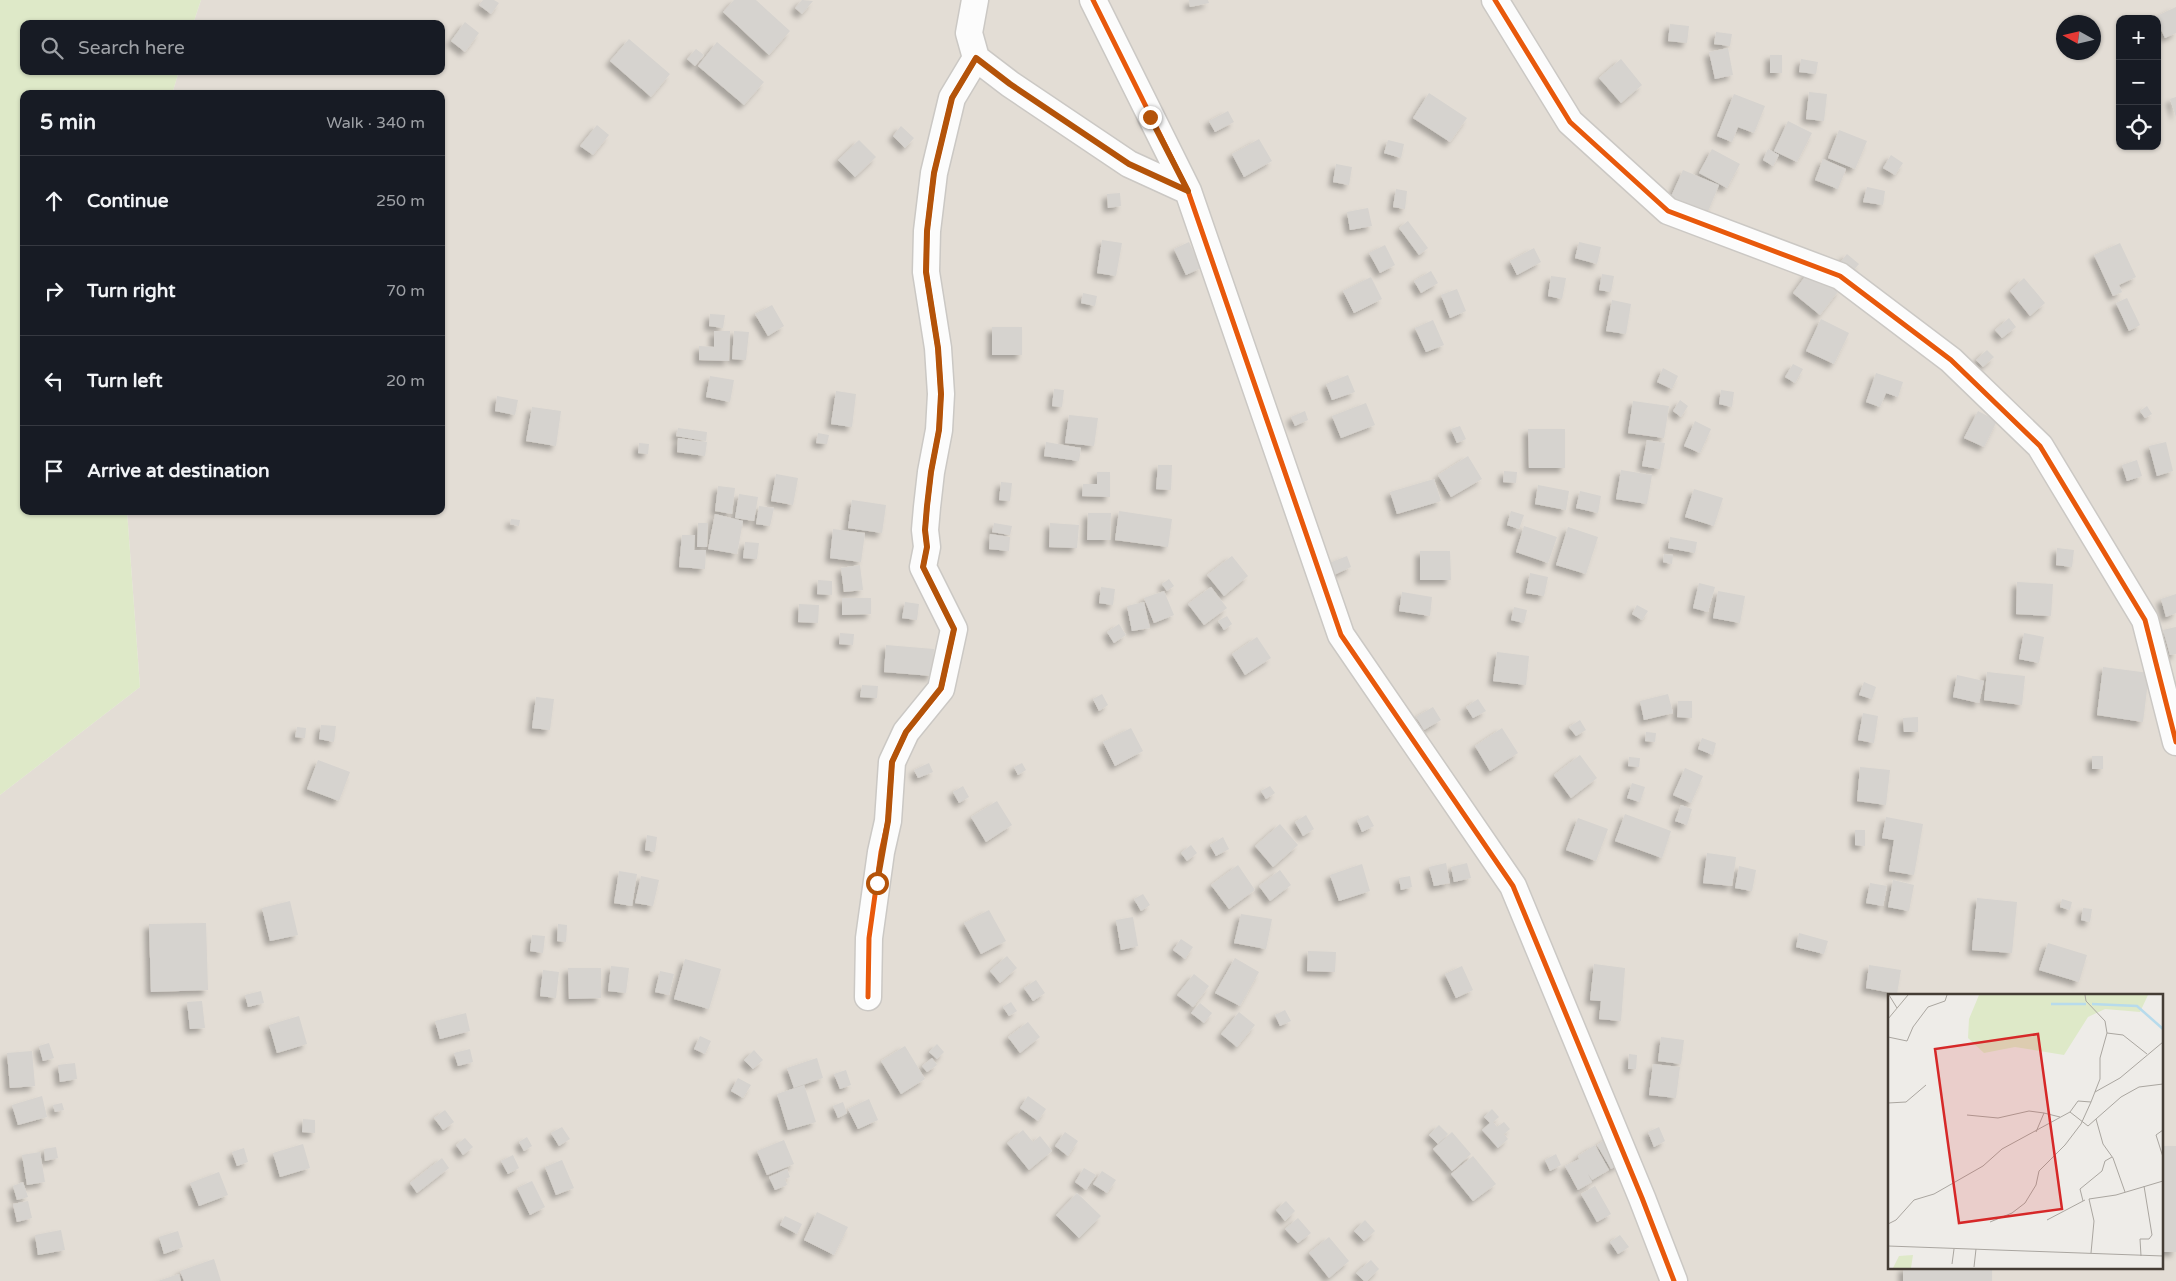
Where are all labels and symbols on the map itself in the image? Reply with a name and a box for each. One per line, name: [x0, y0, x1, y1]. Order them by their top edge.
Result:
north arrow: [2056, 15, 2101, 60]
route end: [1139, 106, 1162, 129]
route start: [866, 872, 889, 895]
inset map: [1888, 994, 2164, 1268]

